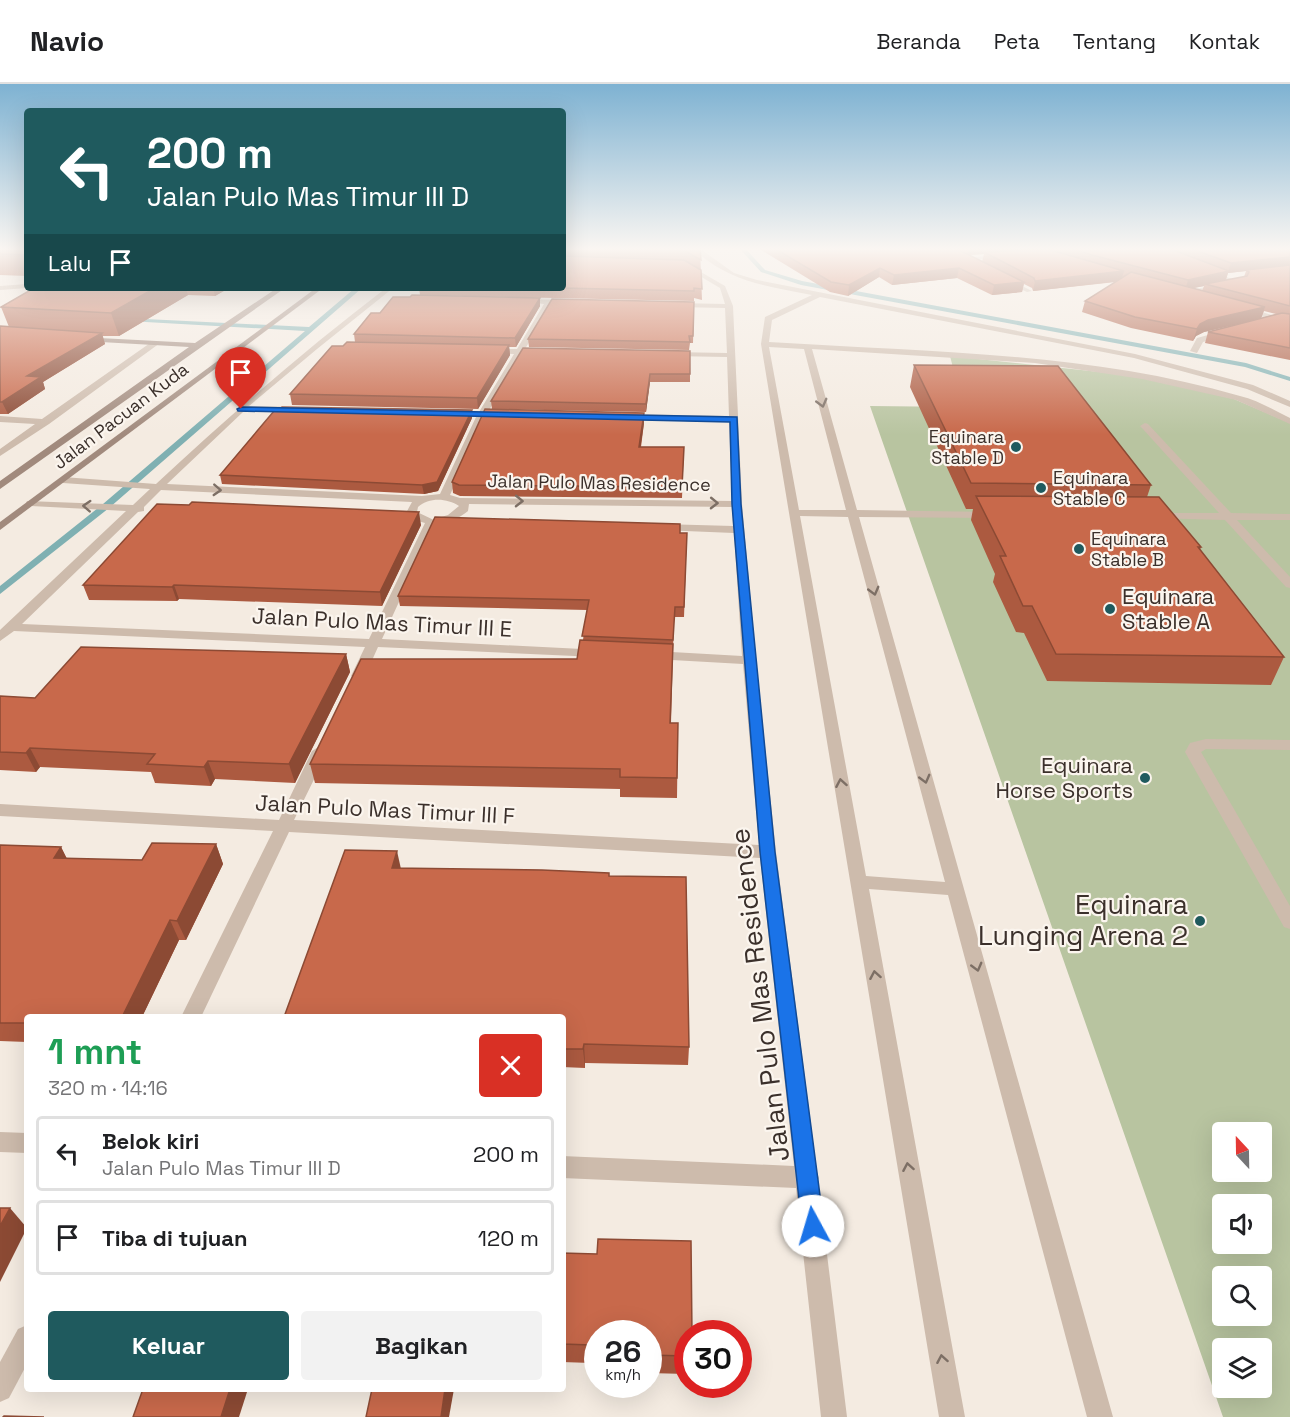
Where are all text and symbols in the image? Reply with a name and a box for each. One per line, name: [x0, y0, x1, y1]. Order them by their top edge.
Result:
text: Navio: [30, 23, 104, 59]
text: Beranda: [876, 28, 961, 55]
text: Peta: [994, 28, 1040, 55]
text: Tentang: [1073, 28, 1156, 55]
text: Kontak: [1189, 28, 1260, 55]
text: 200 m: [147, 127, 273, 180]
icon: left: [48, 132, 126, 210]
text: Jalan Pulo Mas Timur III D: [147, 179, 469, 214]
icon: arrive: [104, 246, 137, 279]
text: Lalu: [48, 249, 92, 277]
pin: [215, 347, 266, 409]
icon: arrive: [224, 356, 257, 389]
street label: Jalan Pacuan Kuda: [49, 357, 193, 474]
one-way arrow: [815, 398, 828, 408]
place label: Equinara Stable D: [929, 425, 1004, 469]
marker: Equinara Stable D: [1009, 440, 1023, 454]
place label: Equinara Stable C: [1053, 466, 1128, 510]
street label: Jalan Pulo Mas Residence: [487, 469, 711, 496]
marker: Equinara Stable C: [1034, 481, 1048, 495]
one-way arrow: [213, 484, 222, 497]
one-way arrow: [514, 495, 523, 507]
one-way arrow: [709, 497, 718, 510]
one-way arrow: [82, 500, 91, 513]
place label: Equinara Stable B: [1091, 527, 1166, 571]
marker: Equinara Stable B: [1072, 542, 1086, 556]
place label: Equinara Stable A: [1122, 582, 1214, 635]
one-way arrow: [867, 585, 879, 596]
street label: Jalan Pulo Mas Timur III E: [251, 601, 513, 643]
marker: Equinara Stable A: [1103, 602, 1117, 616]
place label: Equinara Horse Sports: [995, 751, 1133, 804]
marker: Equinara Horse Sports: [1138, 771, 1152, 785]
one-way arrow: [918, 774, 931, 784]
one-way arrow: [836, 778, 848, 788]
street label: Jalan Pulo Mas Timur III F: [255, 788, 516, 830]
street label: Jalan Pulo Mas Residence: [722, 826, 797, 1164]
place label: Equinara Lunging Arena 2: [978, 887, 1188, 953]
marker: Equinara Lunging Arena 2: [1193, 914, 1207, 928]
one-way arrow: [970, 961, 982, 972]
one-way arrow: [869, 971, 882, 981]
text: 1 mnt: [48, 1029, 142, 1075]
button: close: [479, 1034, 542, 1097]
text: 320 m · 14:16: [48, 1075, 168, 1101]
north arrow: [1212, 1122, 1272, 1182]
map controls: [1212, 1122, 1272, 1398]
text: Belok kiri: [102, 1127, 199, 1155]
icon: left: [51, 1137, 84, 1170]
text: 200 m: [473, 1140, 539, 1168]
text: Jalan Pulo Mas Timur III D: [102, 1155, 341, 1181]
one-way arrow: [902, 1163, 915, 1173]
position arrow: [781, 1194, 845, 1258]
button: sound: [1212, 1194, 1272, 1254]
icon: arrive: [51, 1221, 84, 1254]
text: Tiba di tujuan: [102, 1224, 248, 1252]
text: 120 m: [478, 1224, 539, 1252]
button: search: [1212, 1266, 1272, 1326]
button: Keluar: [48, 1311, 289, 1380]
button: Bagikan: [301, 1311, 542, 1380]
speed limit sign: 30: [674, 1320, 752, 1398]
text: 26: [605, 1332, 641, 1371]
button: layers: [1212, 1338, 1272, 1398]
one-way arrow: [936, 1355, 949, 1365]
text: km/h: [605, 1365, 641, 1384]

